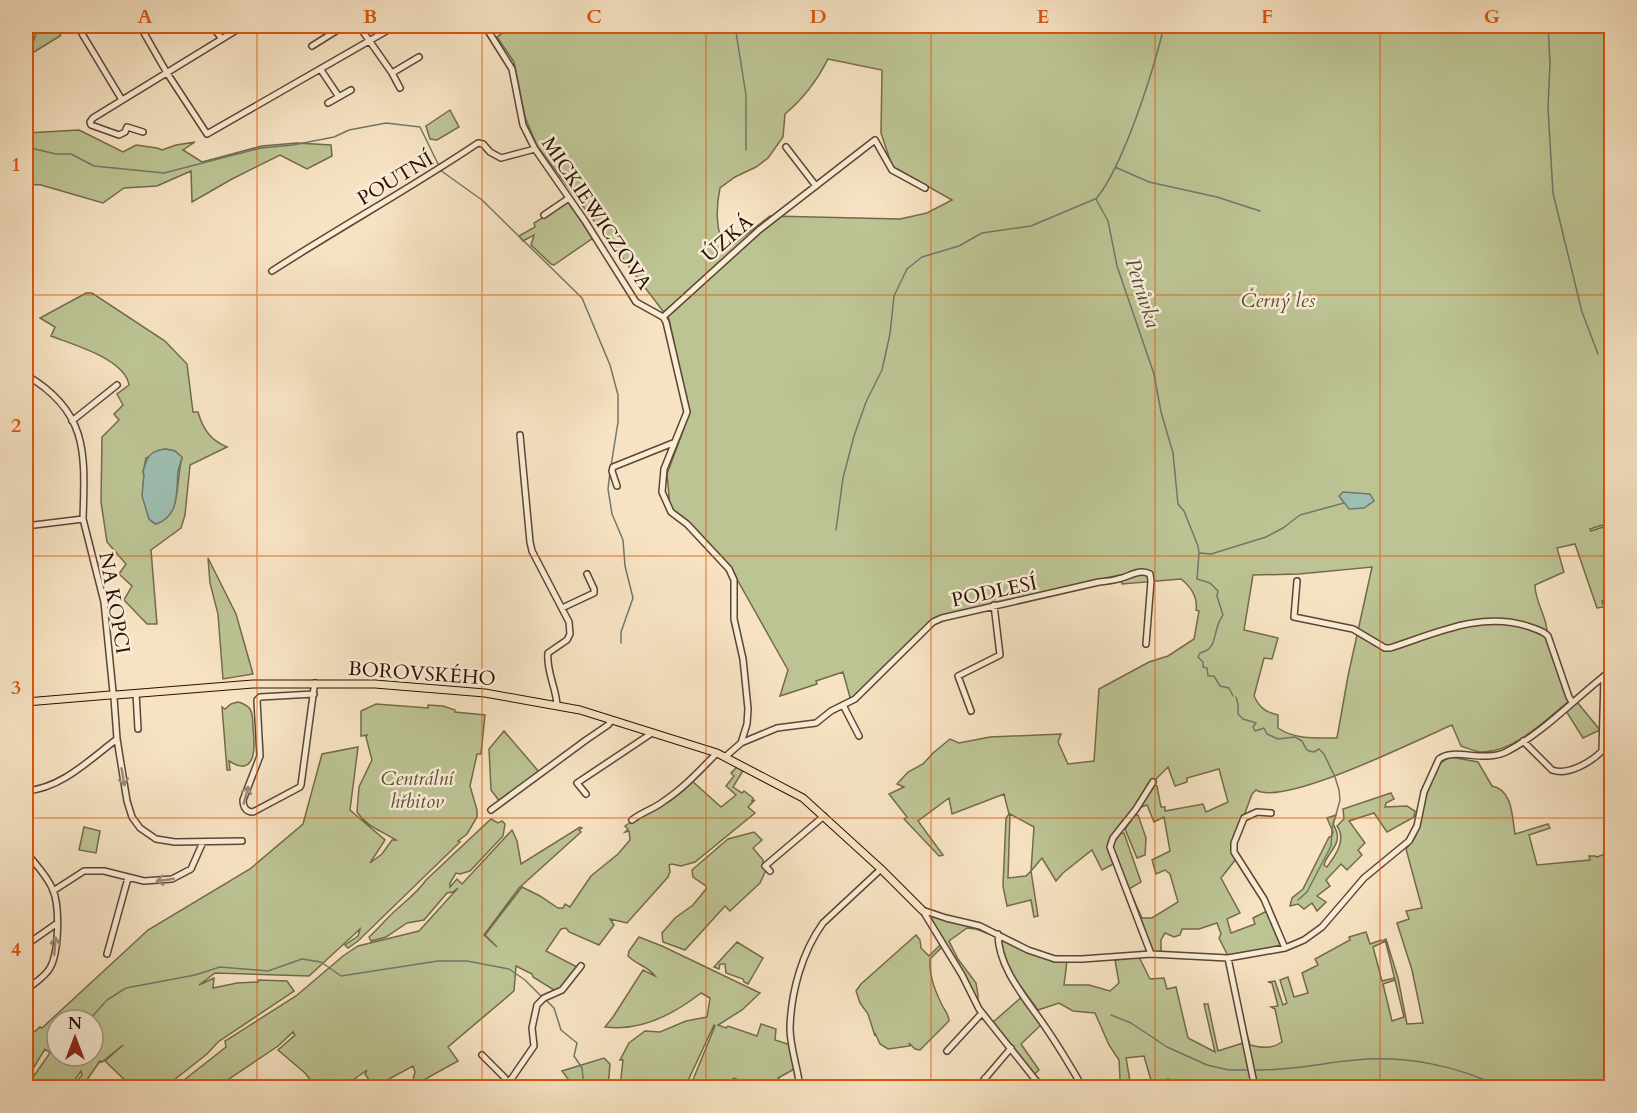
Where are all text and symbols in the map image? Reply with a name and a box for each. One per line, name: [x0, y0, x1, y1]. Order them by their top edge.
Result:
text: A: [137, 3, 153, 30]
text: B: [363, 3, 377, 30]
text: C: [586, 3, 602, 30]
text: D: [809, 3, 827, 30]
text: E: [1037, 3, 1049, 30]
text: F: [1261, 3, 1273, 30]
text: G: [1484, 3, 1500, 30]
street label: MICKIEWICZOVA: [535, 131, 658, 296]
street label: POUTNÍ: [352, 145, 438, 212]
text: 1: [11, 151, 21, 178]
street label: ÚZKÁ: [696, 208, 759, 268]
water label: Petrůvka: [1118, 255, 1167, 332]
park label: Černý les: [1241, 287, 1316, 314]
text: 2: [11, 412, 21, 439]
street label: NA KOPCI: [92, 550, 137, 656]
street label: PODLESÍ: [949, 569, 1039, 614]
street label: BOROVSKÉHO: [347, 655, 497, 692]
text: 3: [11, 674, 21, 701]
park label: Centrální hřbitov: [380, 765, 455, 815]
one-way arrow: [118, 767, 129, 787]
one-way arrow: [241, 786, 253, 805]
one-way arrow: [155, 874, 175, 885]
text: 4: [11, 936, 21, 963]
one-way arrow: [50, 937, 61, 957]
north arrow: [45, 1008, 105, 1068]
text: N: [68, 1013, 82, 1035]

